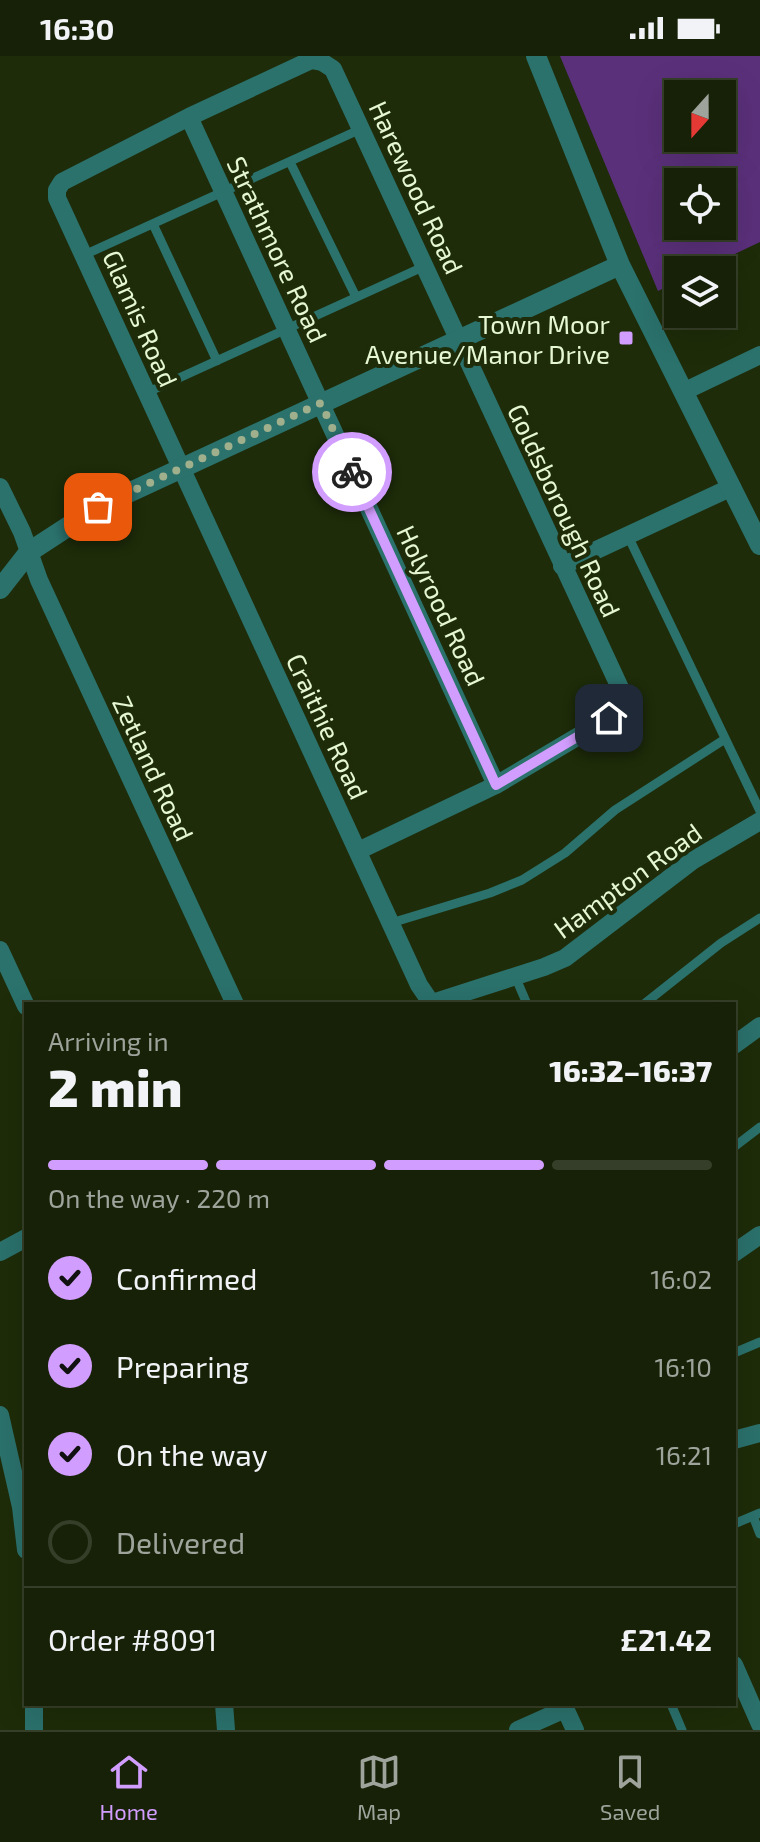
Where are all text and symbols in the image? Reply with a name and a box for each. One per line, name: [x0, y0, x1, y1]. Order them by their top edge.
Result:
text: 16:30: [40, 10, 114, 46]
north arrow: [664, 80, 736, 152]
map controls: [664, 80, 736, 328]
street label: Harewood Road: [363, 96, 471, 278]
street label: Strathmore Road: [221, 151, 335, 347]
button: locate: [664, 168, 736, 240]
street label: Glamis Road: [97, 245, 185, 391]
button: layers: [664, 256, 736, 328]
place label: Town Moor Avenue/Manor Drive: [365, 308, 610, 369]
marker: Town Moor Avenue/Manor Drive: [617, 329, 635, 347]
street label: Goldsborough Road: [502, 399, 628, 621]
courier: [312, 432, 392, 512]
icon: bike: [330, 450, 374, 494]
pin: [64, 473, 132, 541]
icon: bag: [76, 485, 120, 529]
street label: Holyrood Road: [391, 520, 493, 690]
street label: Craithie Road: [281, 648, 375, 804]
pin: [575, 684, 643, 752]
street label: Zetland Road: [107, 691, 201, 845]
icon: home: [587, 696, 631, 740]
street label: Hampton Road: [547, 816, 707, 944]
text: Arriving in: [48, 1025, 169, 1056]
text: 16:32–16:37: [549, 1052, 712, 1088]
text: 2 min: [48, 1055, 183, 1117]
text: On the way · 220 m: [48, 1182, 270, 1213]
icon: check: [48, 1256, 92, 1300]
text: Confirmed: [116, 1260, 257, 1296]
text: 16:02: [650, 1263, 712, 1294]
icon: check: [48, 1344, 92, 1388]
text: Preparing: [116, 1348, 249, 1384]
text: 16:10: [655, 1351, 712, 1382]
icon: check: [48, 1432, 92, 1476]
text: On the way: [116, 1436, 268, 1472]
text: 16:21: [656, 1439, 712, 1470]
text: Delivered: [116, 1524, 245, 1560]
text: Order #8091: [48, 1621, 217, 1657]
text: £21.42: [620, 1621, 712, 1657]
tab: Home: [100, 1750, 158, 1824]
tab: Map: [357, 1750, 401, 1824]
tab: Saved: [600, 1750, 660, 1824]

